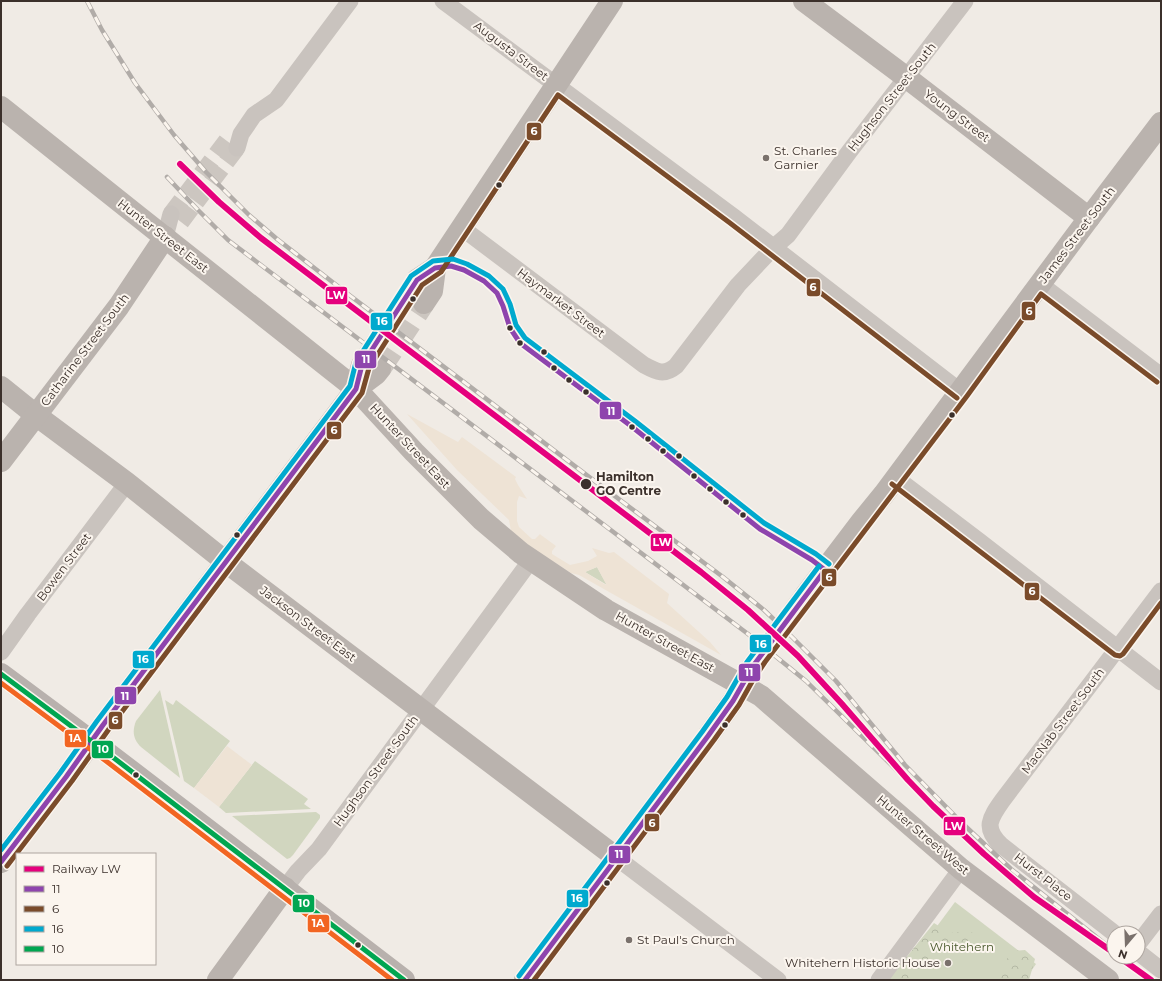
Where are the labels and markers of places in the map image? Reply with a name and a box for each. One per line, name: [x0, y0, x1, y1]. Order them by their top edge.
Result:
place label: St. Charles Garnier: [774, 143, 837, 172]
marker: St. Charles Garnier: [761, 153, 771, 163]
unlabelled marker: [494, 180, 504, 190]
unlabelled marker: [408, 294, 418, 304]
unlabelled marker: [505, 323, 515, 333]
unlabelled marker: [515, 338, 525, 348]
unlabelled marker: [539, 347, 549, 357]
unlabelled marker: [549, 363, 559, 373]
unlabelled marker: [564, 375, 574, 385]
unlabelled marker: [581, 387, 591, 397]
unlabelled marker: [947, 410, 957, 420]
unlabelled marker: [627, 422, 637, 432]
unlabelled marker: [643, 434, 653, 444]
unlabelled marker: [658, 446, 668, 456]
unlabelled marker: [674, 451, 684, 461]
place label: Hamilton GO Centre: [596, 469, 661, 498]
unlabelled marker: [689, 471, 699, 481]
marker: Hamilton GO Centre: [579, 477, 593, 491]
unlabelled marker: [705, 484, 715, 494]
unlabelled marker: [721, 497, 731, 507]
unlabelled marker: [738, 510, 748, 520]
unlabelled marker: [232, 530, 242, 540]
unlabelled marker: [720, 720, 730, 730]
unlabelled marker: [131, 770, 141, 780]
unlabelled marker: [602, 878, 612, 888]
place label: St Paul's Church: [637, 932, 735, 947]
marker: St Paul's Church: [624, 935, 634, 945]
unlabelled marker: [353, 940, 363, 950]
place label: Whitehern Historic House: [785, 955, 940, 970]
marker: Whitehern Historic House: [943, 958, 953, 968]

